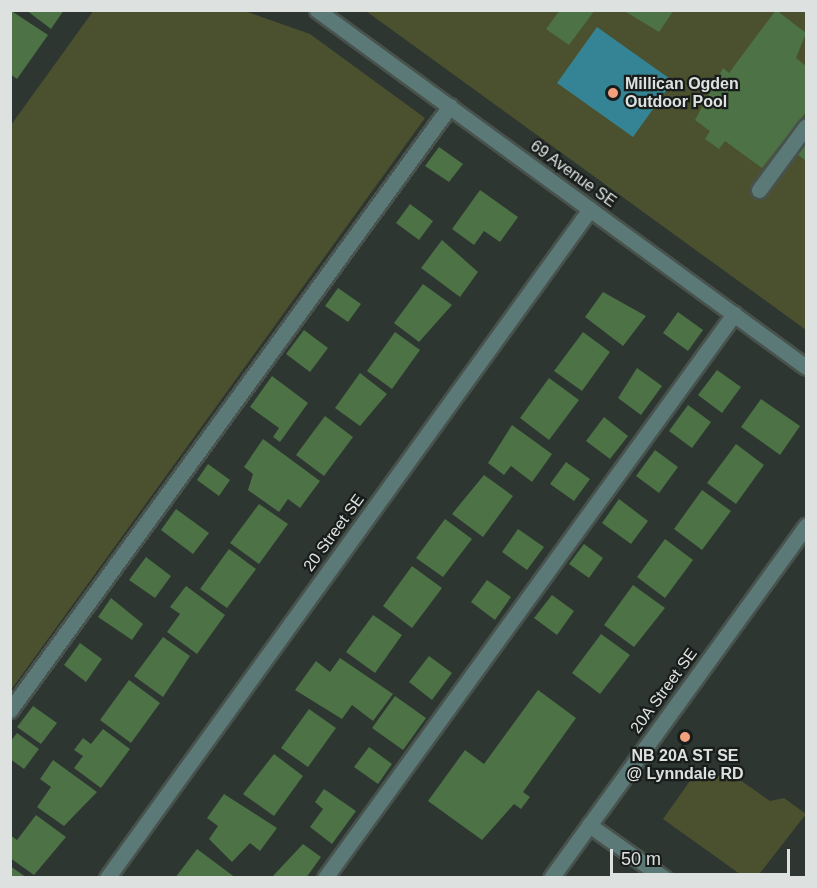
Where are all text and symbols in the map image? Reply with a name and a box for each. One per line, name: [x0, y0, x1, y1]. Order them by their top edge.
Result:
place label: Millican Ogden Outdoor Pool: [625, 74, 739, 112]
marker: Millican Ogden Outdoor Pool: [606, 86, 620, 100]
street label: 69 Avenue SE: [526, 136, 620, 212]
street label: 20 Street SE: [300, 491, 368, 575]
street label: 20A Street SE: [626, 644, 702, 738]
marker: NB 20A ST SE @ Lynndale RD: [678, 730, 692, 744]
place label: NB 20A ST SE @ Lynndale RD: [626, 746, 744, 784]
scale bar: [613, 837, 793, 875]
text: 50 m: [621, 849, 661, 869]

